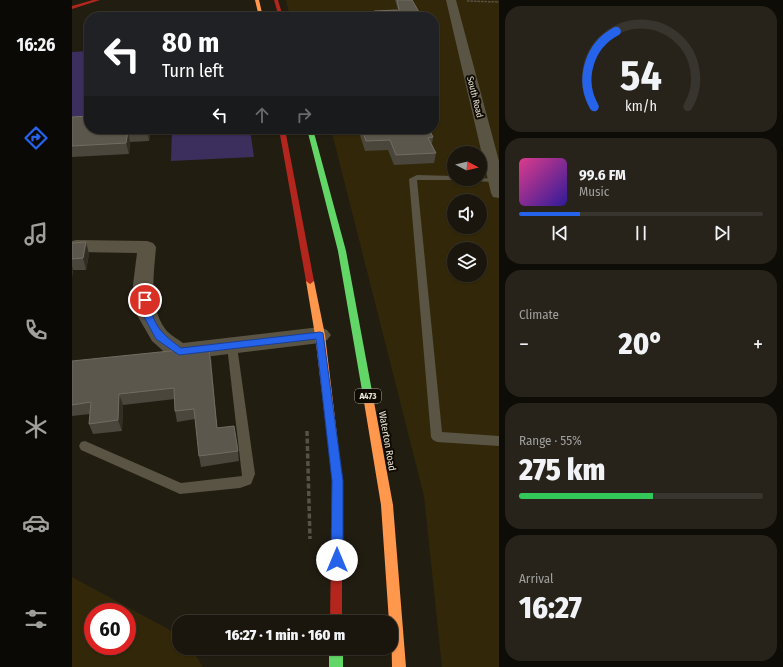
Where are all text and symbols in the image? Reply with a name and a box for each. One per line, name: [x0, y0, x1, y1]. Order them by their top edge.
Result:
text: 80 m: [162, 26, 219, 59]
icon: left: [96, 28, 148, 80]
text: 16:26: [17, 34, 55, 56]
text: 54: [620, 51, 662, 101]
text: Turn left: [162, 60, 224, 82]
street label: South Road: [465, 75, 485, 119]
text: km/h: [625, 98, 657, 115]
icon: left: [209, 104, 231, 126]
icon: ahead: [251, 104, 273, 126]
icon: right: [293, 104, 315, 126]
icon: directions: [22, 124, 50, 152]
north arrow: [447, 146, 487, 186]
map controls: [447, 146, 487, 282]
text: 99.6 FM: [579, 166, 626, 184]
text: Music: [579, 184, 609, 199]
button: sound: [447, 194, 487, 234]
icon: music: [22, 220, 50, 248]
icon: previous: [549, 222, 571, 244]
icon: pause: [630, 222, 652, 244]
icon: next: [711, 222, 733, 244]
button: layers: [447, 242, 487, 282]
pin: [128, 283, 162, 317]
icon: arrive: [134, 289, 156, 311]
text: Climate: [519, 307, 559, 322]
icon: phone: [22, 316, 50, 344]
text: 20°: [619, 326, 663, 362]
text: −: [519, 331, 529, 358]
text: +: [753, 331, 763, 358]
road number: A473: [355, 389, 381, 403]
street label: Waterton Road: [376, 410, 398, 472]
icon: climate: [22, 413, 50, 441]
text: Range · 55%: [519, 433, 582, 448]
text: 275 km: [519, 452, 605, 488]
icon: car: [22, 509, 50, 537]
position arrow: [316, 539, 358, 581]
text: Arrival: [519, 571, 553, 586]
text: 16:27: [519, 590, 582, 626]
speed limit sign: 60: [84, 603, 136, 655]
icon: filters: [22, 605, 50, 633]
text: 16:27 · 1 min · 160 m: [225, 626, 345, 644]

